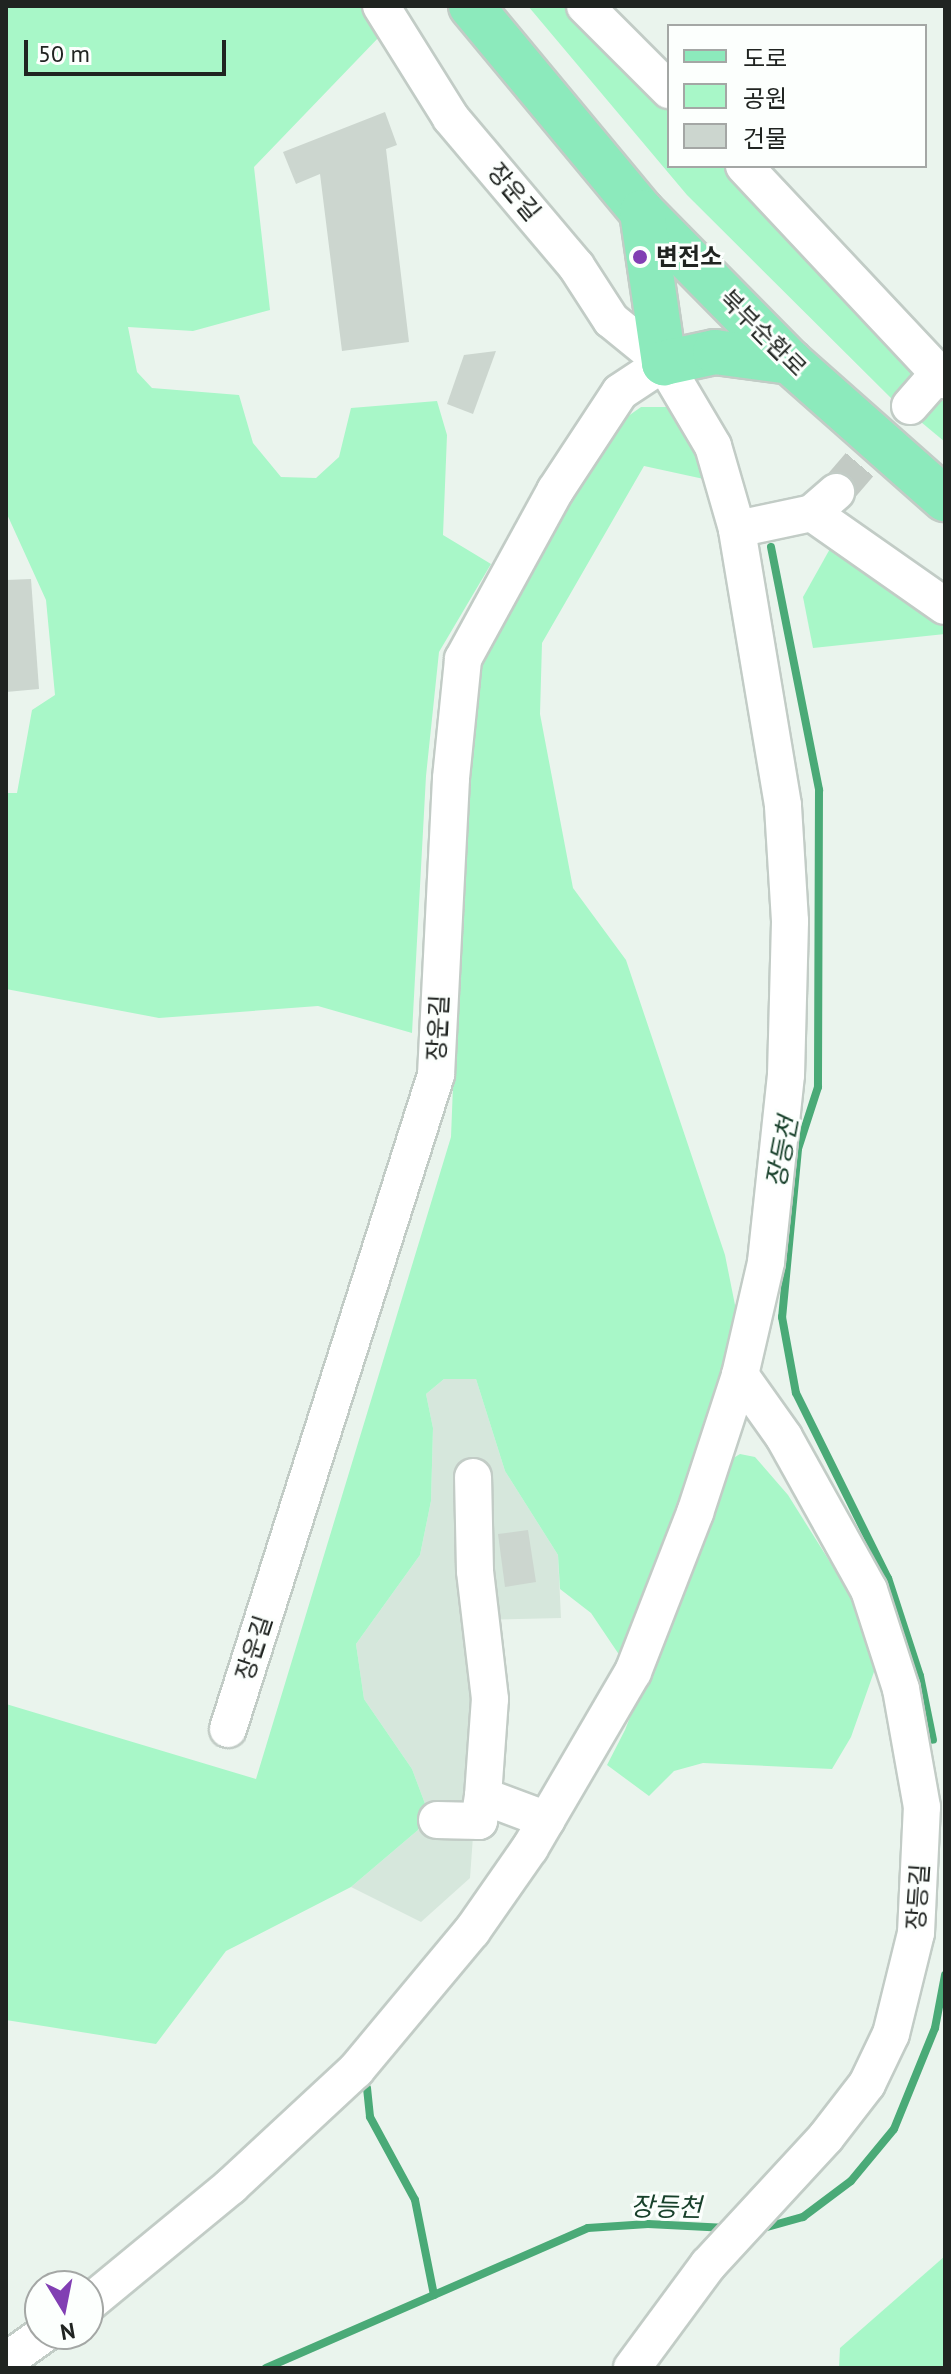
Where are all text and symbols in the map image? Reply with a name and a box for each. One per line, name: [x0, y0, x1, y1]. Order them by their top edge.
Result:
scale bar: [28, 24, 230, 74]
legend: [667, 24, 927, 168]
text: 50 m: [38, 38, 90, 69]
text: 도로: [743, 43, 787, 74]
text: 공원: [743, 83, 787, 114]
text: 건물: [743, 123, 787, 154]
street label: 장운길: [482, 157, 546, 227]
place label: 변전소: [656, 243, 722, 271]
marker: 변전소: [631, 248, 649, 266]
street label: 북부순환로: [714, 284, 812, 382]
street label: 장운길: [422, 994, 454, 1062]
water label: 장등천: [760, 1114, 804, 1190]
street label: 장운길: [230, 1612, 278, 1684]
street label: 장등길: [901, 1863, 935, 1931]
water label: 장등천: [630, 2191, 702, 2223]
north arrow: [24, 2270, 104, 2350]
text: N: [58, 2317, 77, 2347]

